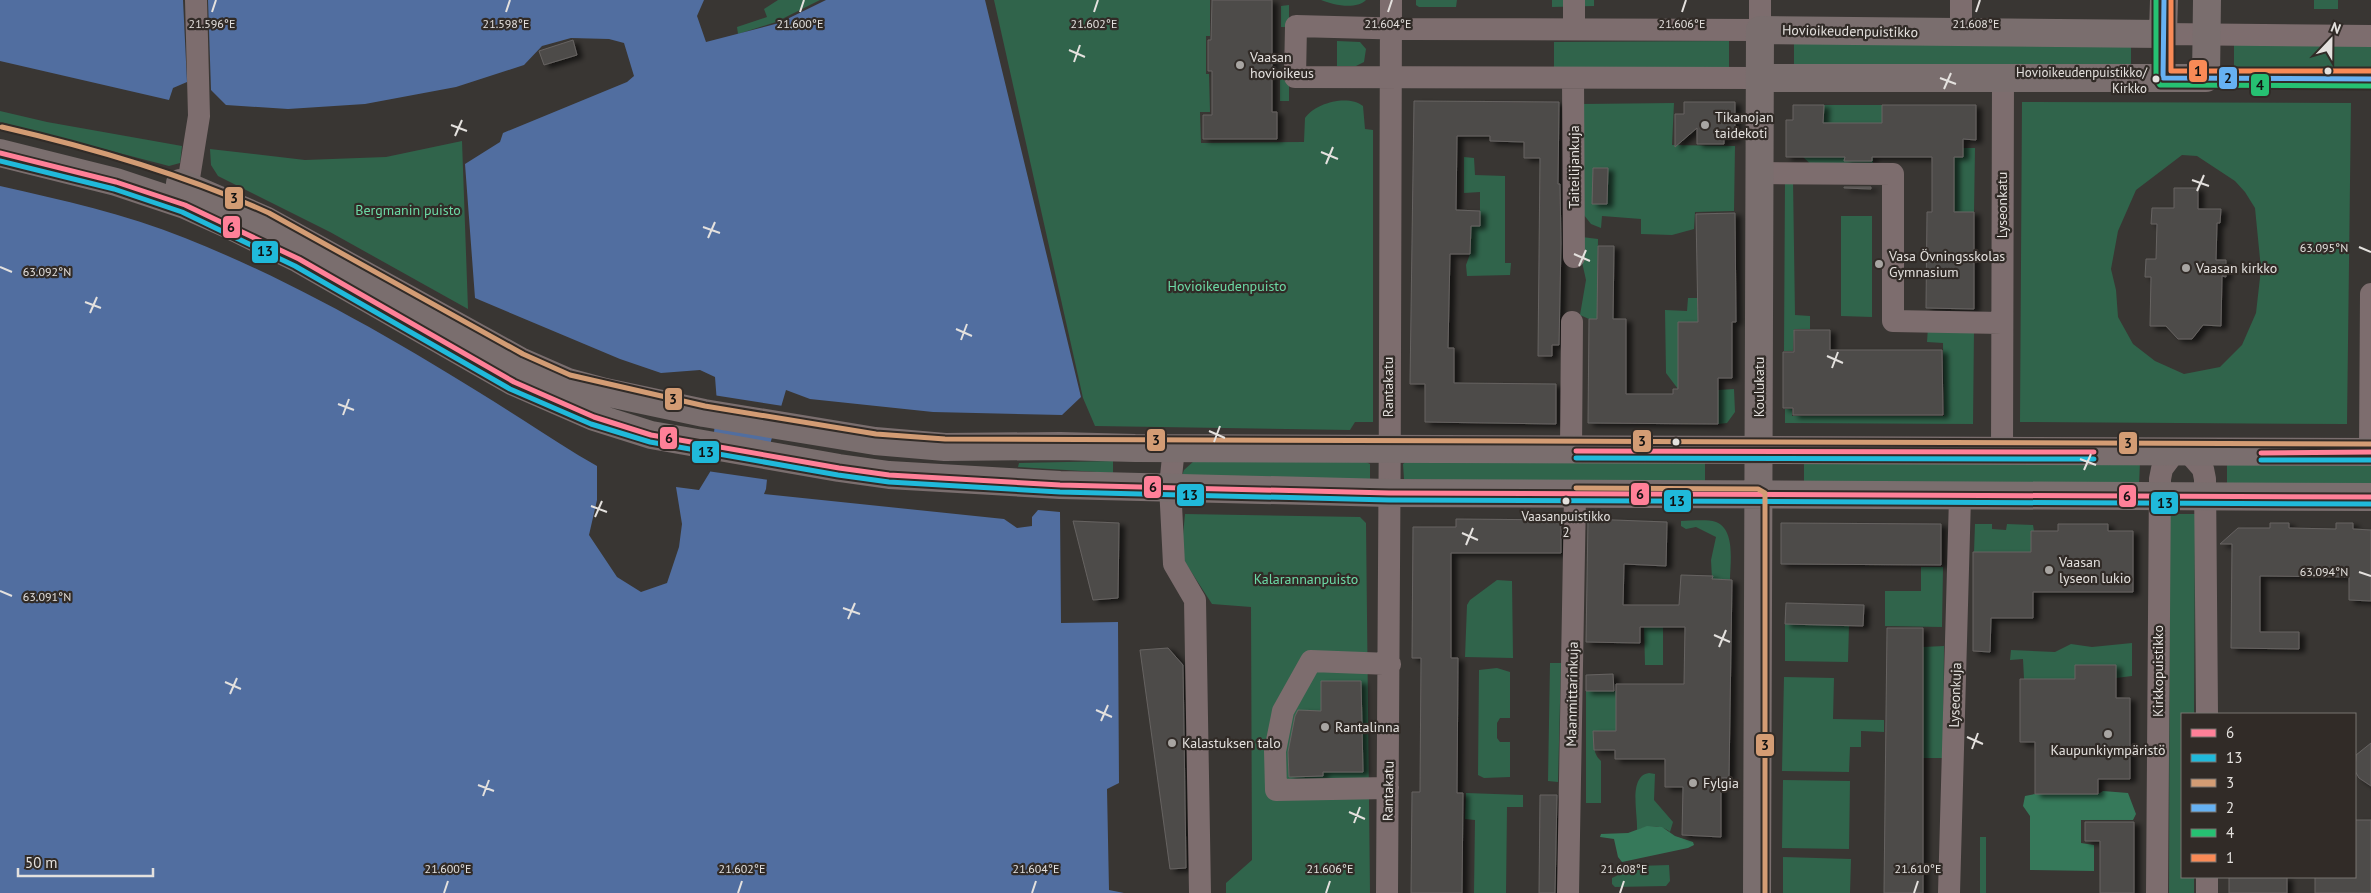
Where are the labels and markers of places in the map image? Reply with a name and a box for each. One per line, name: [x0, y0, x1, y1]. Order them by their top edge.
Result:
place label: Vaasan hovioikeus: [1249, 48, 1314, 82]
marker: Vaasan hovioikeus: [1234, 59, 1246, 71]
place label: Hovioikeudenpuistikko/ Kirkko: [2016, 64, 2148, 97]
unlabelled marker: [2323, 66, 2333, 76]
marker: Hovioikeudenpuistikko/ Kirkko: [2151, 74, 2161, 84]
place label: Tikanojan taidekoti: [1715, 108, 1774, 142]
marker: Tikanojan taidekoti: [1699, 119, 1711, 131]
place label: Vasa Övningsskolas Gymnasium: [1888, 247, 2005, 281]
marker: Vasa Övningsskolas Gymnasium: [1873, 258, 1885, 270]
place label: Vaasan kirkko: [2195, 259, 2277, 277]
marker: Vaasan kirkko: [2180, 262, 2192, 274]
unlabelled marker: [1671, 437, 1681, 447]
marker: Vaasanpuistikko 2: [1561, 496, 1571, 506]
place label: Vaasanpuistikko 2: [1521, 508, 1610, 541]
place label: Vaasan lyseon lukio: [2058, 553, 2131, 587]
marker: Vaasan lyseon lukio: [2043, 564, 2055, 576]
place label: Rantalinna: [1335, 718, 1400, 736]
marker: Rantalinna: [1319, 721, 1331, 733]
marker: Kaupunkiympäristö: [2102, 728, 2114, 740]
place label: Kalastuksen talo: [1182, 734, 1281, 752]
marker: Kalastuksen talo: [1166, 737, 1178, 749]
place label: Kaupunkiympäristö: [2051, 741, 2165, 759]
place label: Fylgia: [1703, 774, 1739, 792]
marker: Fylgia: [1687, 777, 1699, 789]

